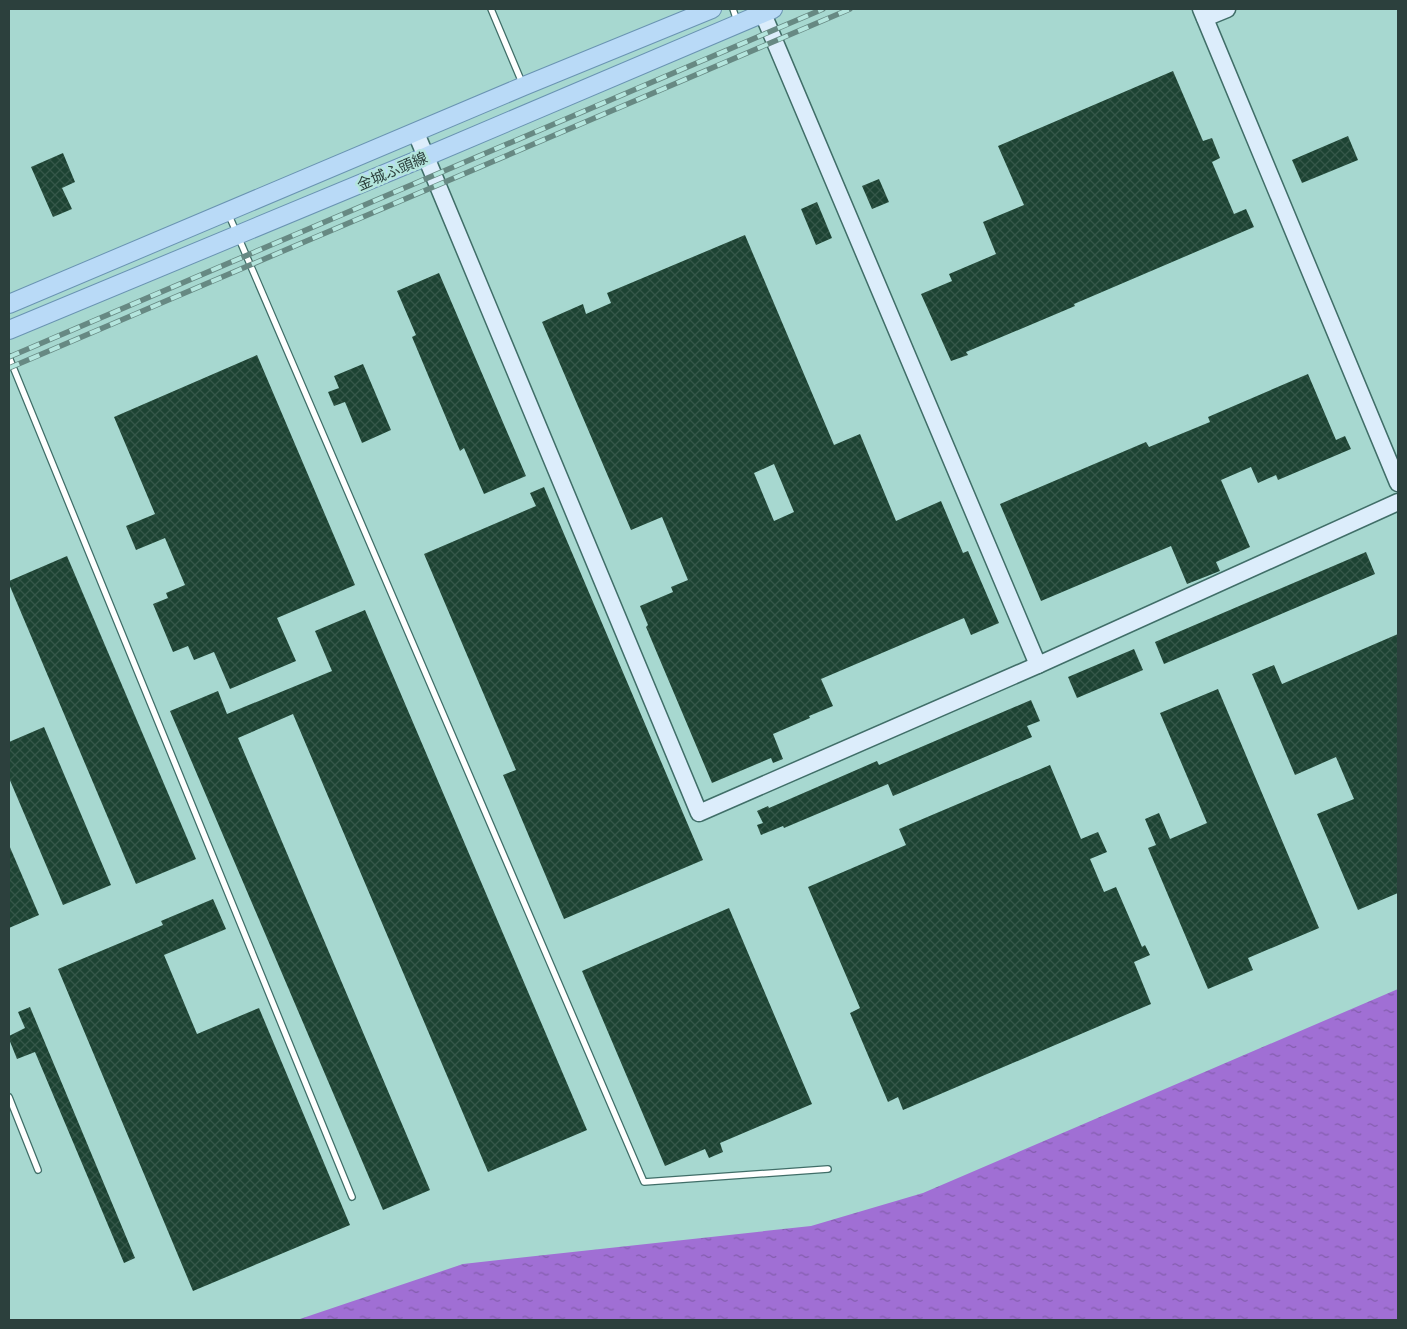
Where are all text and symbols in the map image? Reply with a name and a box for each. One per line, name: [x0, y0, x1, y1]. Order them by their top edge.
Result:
street label: 金城ふ頭線: [353, 147, 431, 195]

